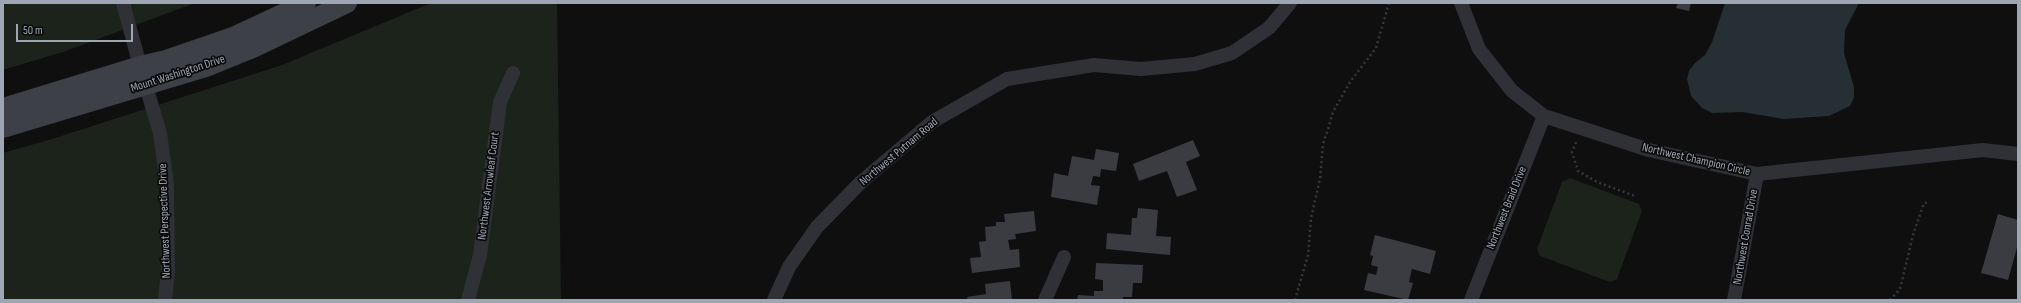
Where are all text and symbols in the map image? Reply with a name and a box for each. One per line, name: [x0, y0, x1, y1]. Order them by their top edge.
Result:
scale bar: [18, 16, 135, 42]
text: 50 m: [23, 23, 43, 38]
street label: Mount Washington Drive: [129, 52, 227, 96]
street label: Northwest Putnam Road: [857, 115, 941, 189]
street label: Northwest Arrowleaf Court: [475, 131, 503, 241]
street label: Northwest Champion Circle: [1641, 141, 1751, 179]
street label: Northwest Perspective Drive: [156, 163, 174, 279]
street label: Northwest Braid Drive: [1484, 164, 1530, 252]
street label: Northwest Conrad Drive: [1731, 188, 1761, 286]

